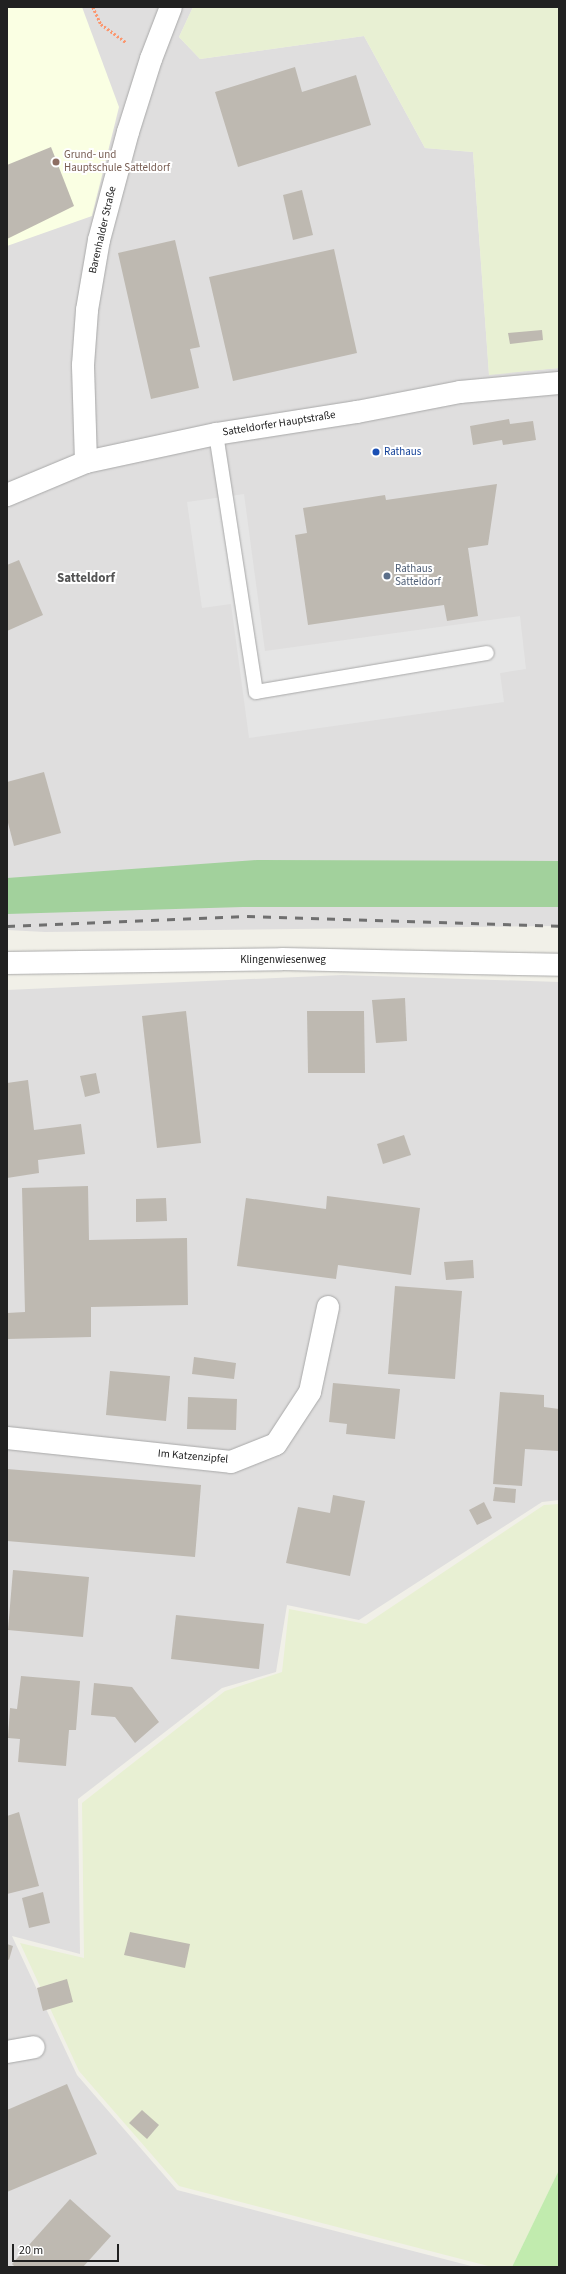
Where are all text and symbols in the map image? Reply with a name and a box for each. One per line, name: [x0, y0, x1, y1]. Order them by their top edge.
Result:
place label: Grund- und Hauptschule Satteldorf: [64, 149, 170, 175]
marker: Grund- und Hauptschule Satteldorf: [51, 157, 61, 167]
street label: Barenhalder Straße: [87, 185, 119, 275]
street label: Satteldorfer Hauptstraße: [222, 409, 336, 439]
place label: Rathaus: [384, 445, 421, 459]
marker: Rathaus: [371, 447, 381, 457]
place label: Rathaus Satteldorf: [395, 563, 441, 589]
district label: Satteldorf: [57, 570, 115, 586]
marker: Rathaus Satteldorf: [382, 571, 392, 581]
street label: Klingenwiesenweg: [240, 953, 326, 967]
street label: Im Katzenzipfel: [157, 1447, 229, 1467]
scale bar: [14, 2236, 121, 2262]
text: 20 m: [19, 2242, 43, 2259]

